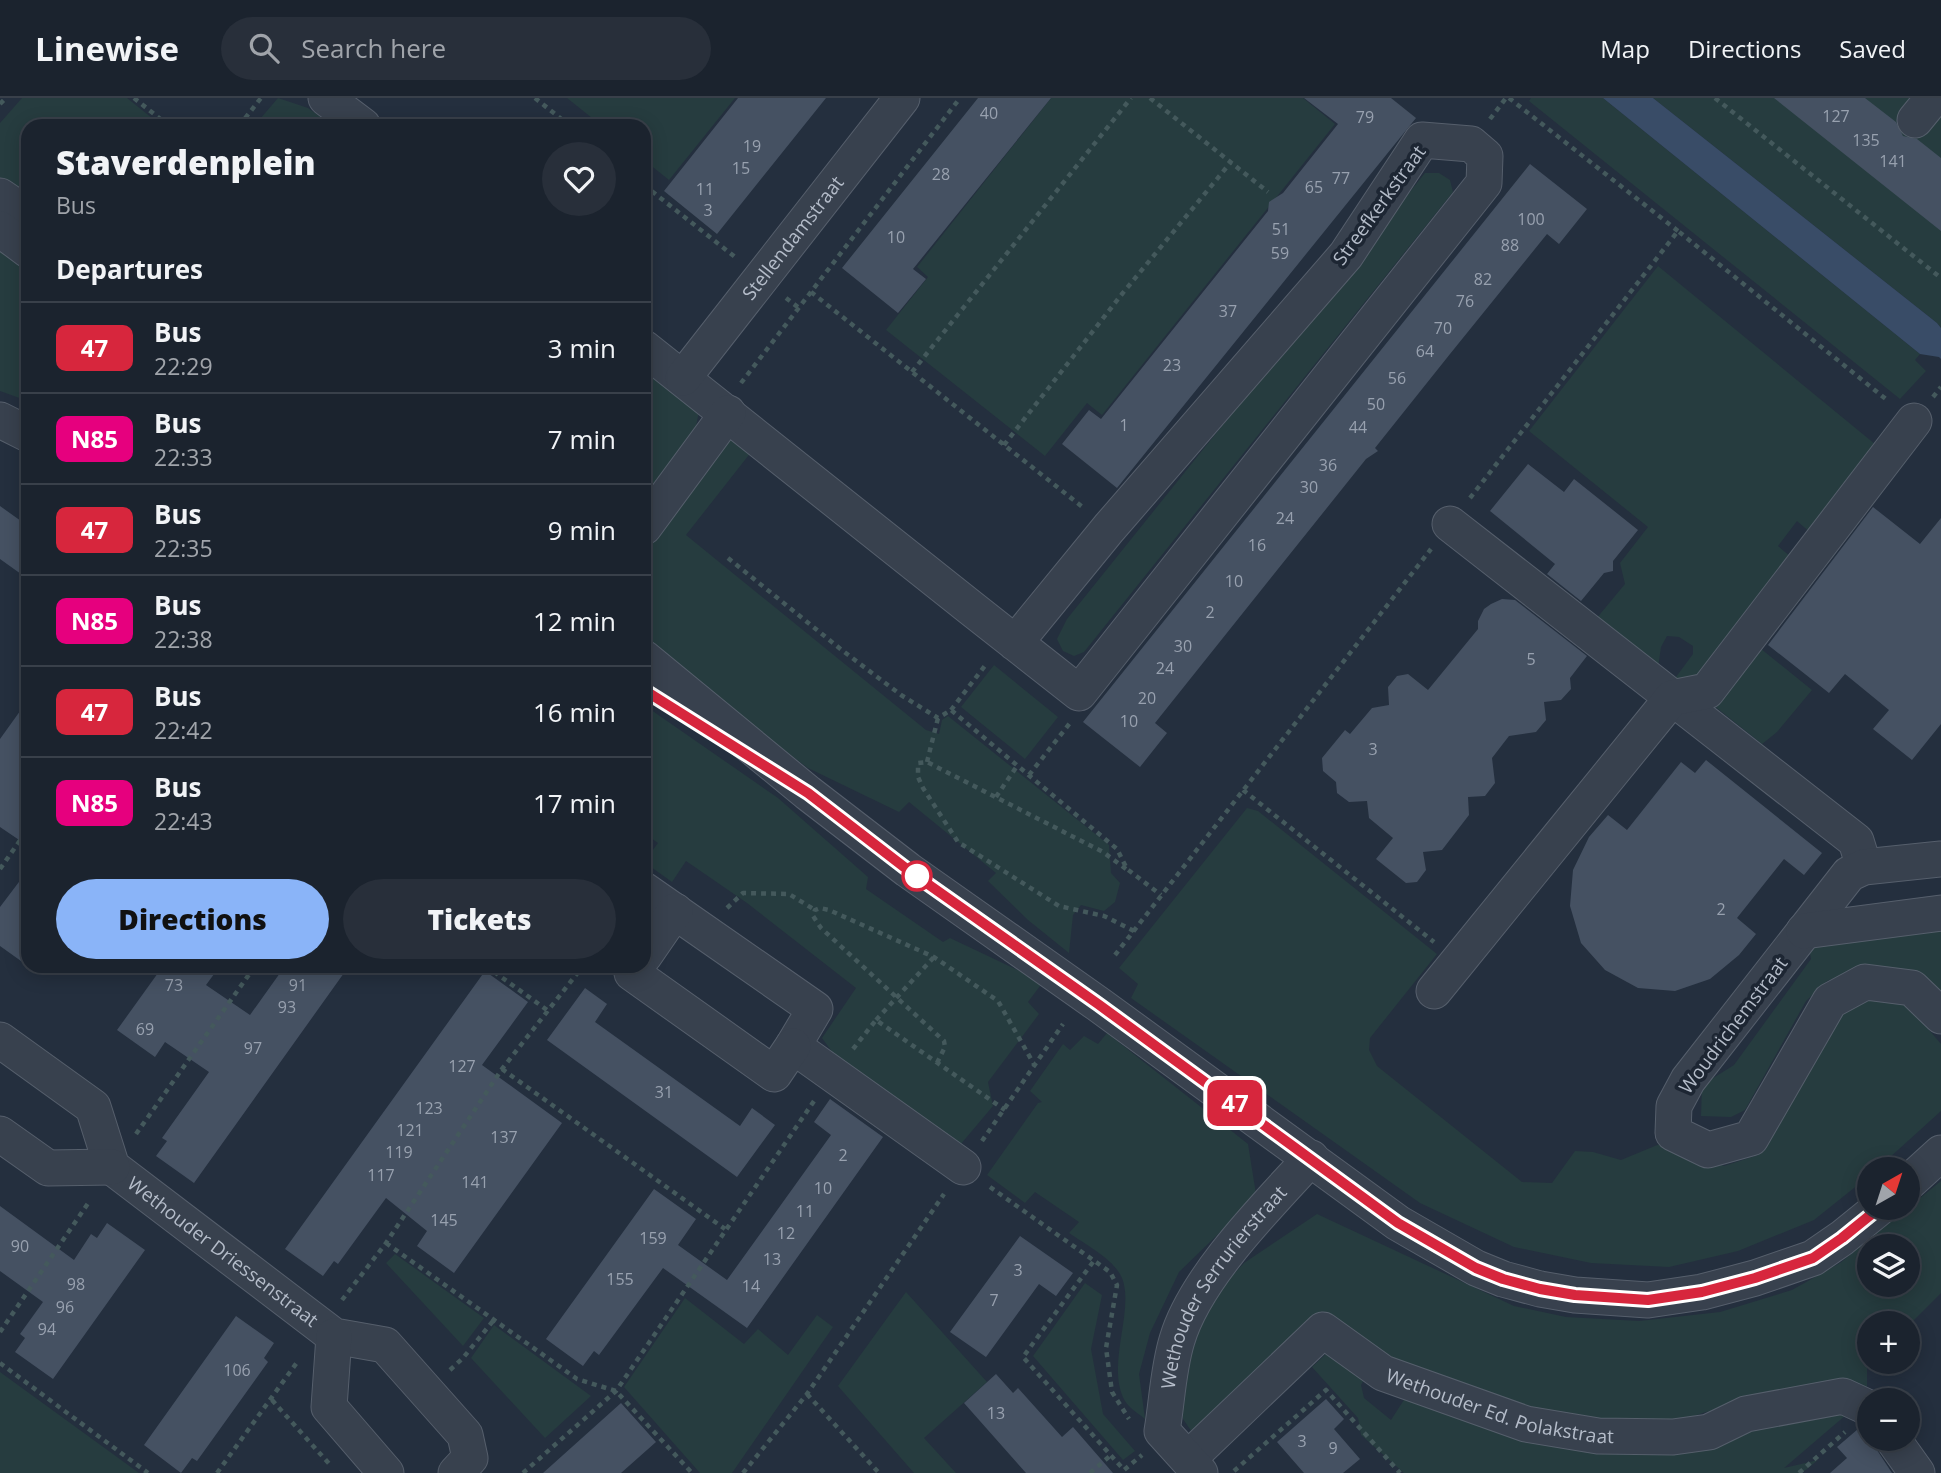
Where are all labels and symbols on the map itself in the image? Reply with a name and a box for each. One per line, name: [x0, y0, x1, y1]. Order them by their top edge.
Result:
house number: 40: [980, 102, 998, 124]
house number: 127: [1822, 105, 1850, 127]
house number: 79: [1356, 106, 1374, 128]
house number: 135: [1852, 129, 1880, 151]
house number: 19: [743, 135, 761, 157]
street label: Streefkerkstraat: [1327, 140, 1432, 270]
house number: 141: [1879, 150, 1907, 172]
house number: 15: [732, 157, 750, 179]
house number: 28: [932, 163, 950, 185]
house number: 77: [1332, 167, 1350, 189]
street label: Stellendamstraat: [736, 170, 850, 305]
house number: 65: [1305, 176, 1323, 198]
house number: 11: [696, 178, 714, 200]
house number: 3: [703, 199, 713, 221]
house number: 100: [1517, 208, 1545, 230]
house number: 51: [1272, 218, 1290, 240]
house number: 10: [887, 226, 905, 248]
house number: 88: [1501, 234, 1519, 256]
house number: 59: [1271, 242, 1289, 264]
house number: 82: [1474, 268, 1492, 290]
house number: 76: [1456, 290, 1474, 312]
house number: 37: [1219, 300, 1237, 322]
house number: 70: [1434, 317, 1452, 339]
house number: 64: [1416, 340, 1434, 362]
house number: 23: [1163, 354, 1181, 376]
house number: 56: [1388, 367, 1406, 389]
house number: 50: [1367, 393, 1385, 415]
house number: 1: [1119, 414, 1129, 436]
house number: 44: [1349, 416, 1367, 438]
house number: 36: [1319, 454, 1337, 476]
house number: 30: [1300, 476, 1318, 498]
house number: 24: [1276, 507, 1294, 529]
house number: 16: [1248, 534, 1266, 556]
house number: 10: [1225, 570, 1243, 592]
house number: 2: [1205, 601, 1215, 623]
house number: 30: [1174, 635, 1192, 657]
house number: 5: [1526, 648, 1536, 670]
house number: 24: [1156, 657, 1174, 679]
house number: 20: [1138, 687, 1156, 709]
house number: 10: [1120, 710, 1138, 732]
house number: 3: [1368, 738, 1378, 760]
unlabelled marker: [902, 861, 932, 891]
house number: 2: [1716, 898, 1726, 920]
street label: Woudrichemstraat: [1673, 951, 1793, 1099]
house number: 73: [165, 974, 183, 996]
house number: 91: [289, 974, 307, 996]
house number: 93: [278, 996, 296, 1018]
house number: 69: [136, 1018, 154, 1040]
house number: 97: [244, 1037, 262, 1059]
house number: 127: [448, 1055, 476, 1077]
line badge: 47: [1204, 1080, 1266, 1126]
house number: 31: [655, 1081, 673, 1103]
house number: 123: [415, 1097, 443, 1119]
house number: 121: [396, 1119, 424, 1141]
house number: 137: [490, 1126, 518, 1148]
house number: 119: [385, 1141, 413, 1163]
house number: 2: [838, 1144, 848, 1166]
north arrow: [1857, 1157, 1920, 1220]
house number: 117: [367, 1164, 395, 1186]
street label: Wethouder Driessenstraat: [122, 1170, 324, 1333]
house number: 141: [461, 1171, 489, 1193]
house number: 10: [814, 1177, 832, 1199]
street label: Wethouder Serrurierstraat: [1155, 1180, 1292, 1391]
house number: 11: [796, 1200, 814, 1222]
house number: 145: [430, 1209, 458, 1231]
house number: 12: [777, 1222, 795, 1244]
house number: 159: [639, 1227, 667, 1249]
house number: 90: [11, 1235, 29, 1257]
house number: 13: [763, 1248, 781, 1270]
house number: 3: [1013, 1259, 1023, 1281]
house number: 155: [606, 1268, 634, 1290]
house number: 98: [67, 1273, 85, 1295]
house number: 14: [742, 1275, 760, 1297]
house number: 7: [989, 1289, 999, 1311]
house number: 96: [56, 1296, 74, 1318]
house number: 94: [38, 1318, 56, 1340]
house number: 106: [223, 1359, 251, 1381]
street label: Wethouder Ed. Polakstraat: [1383, 1362, 1614, 1449]
house number: 13: [987, 1402, 1005, 1424]
house number: 3: [1297, 1430, 1307, 1452]
house number: 9: [1328, 1437, 1338, 1459]

